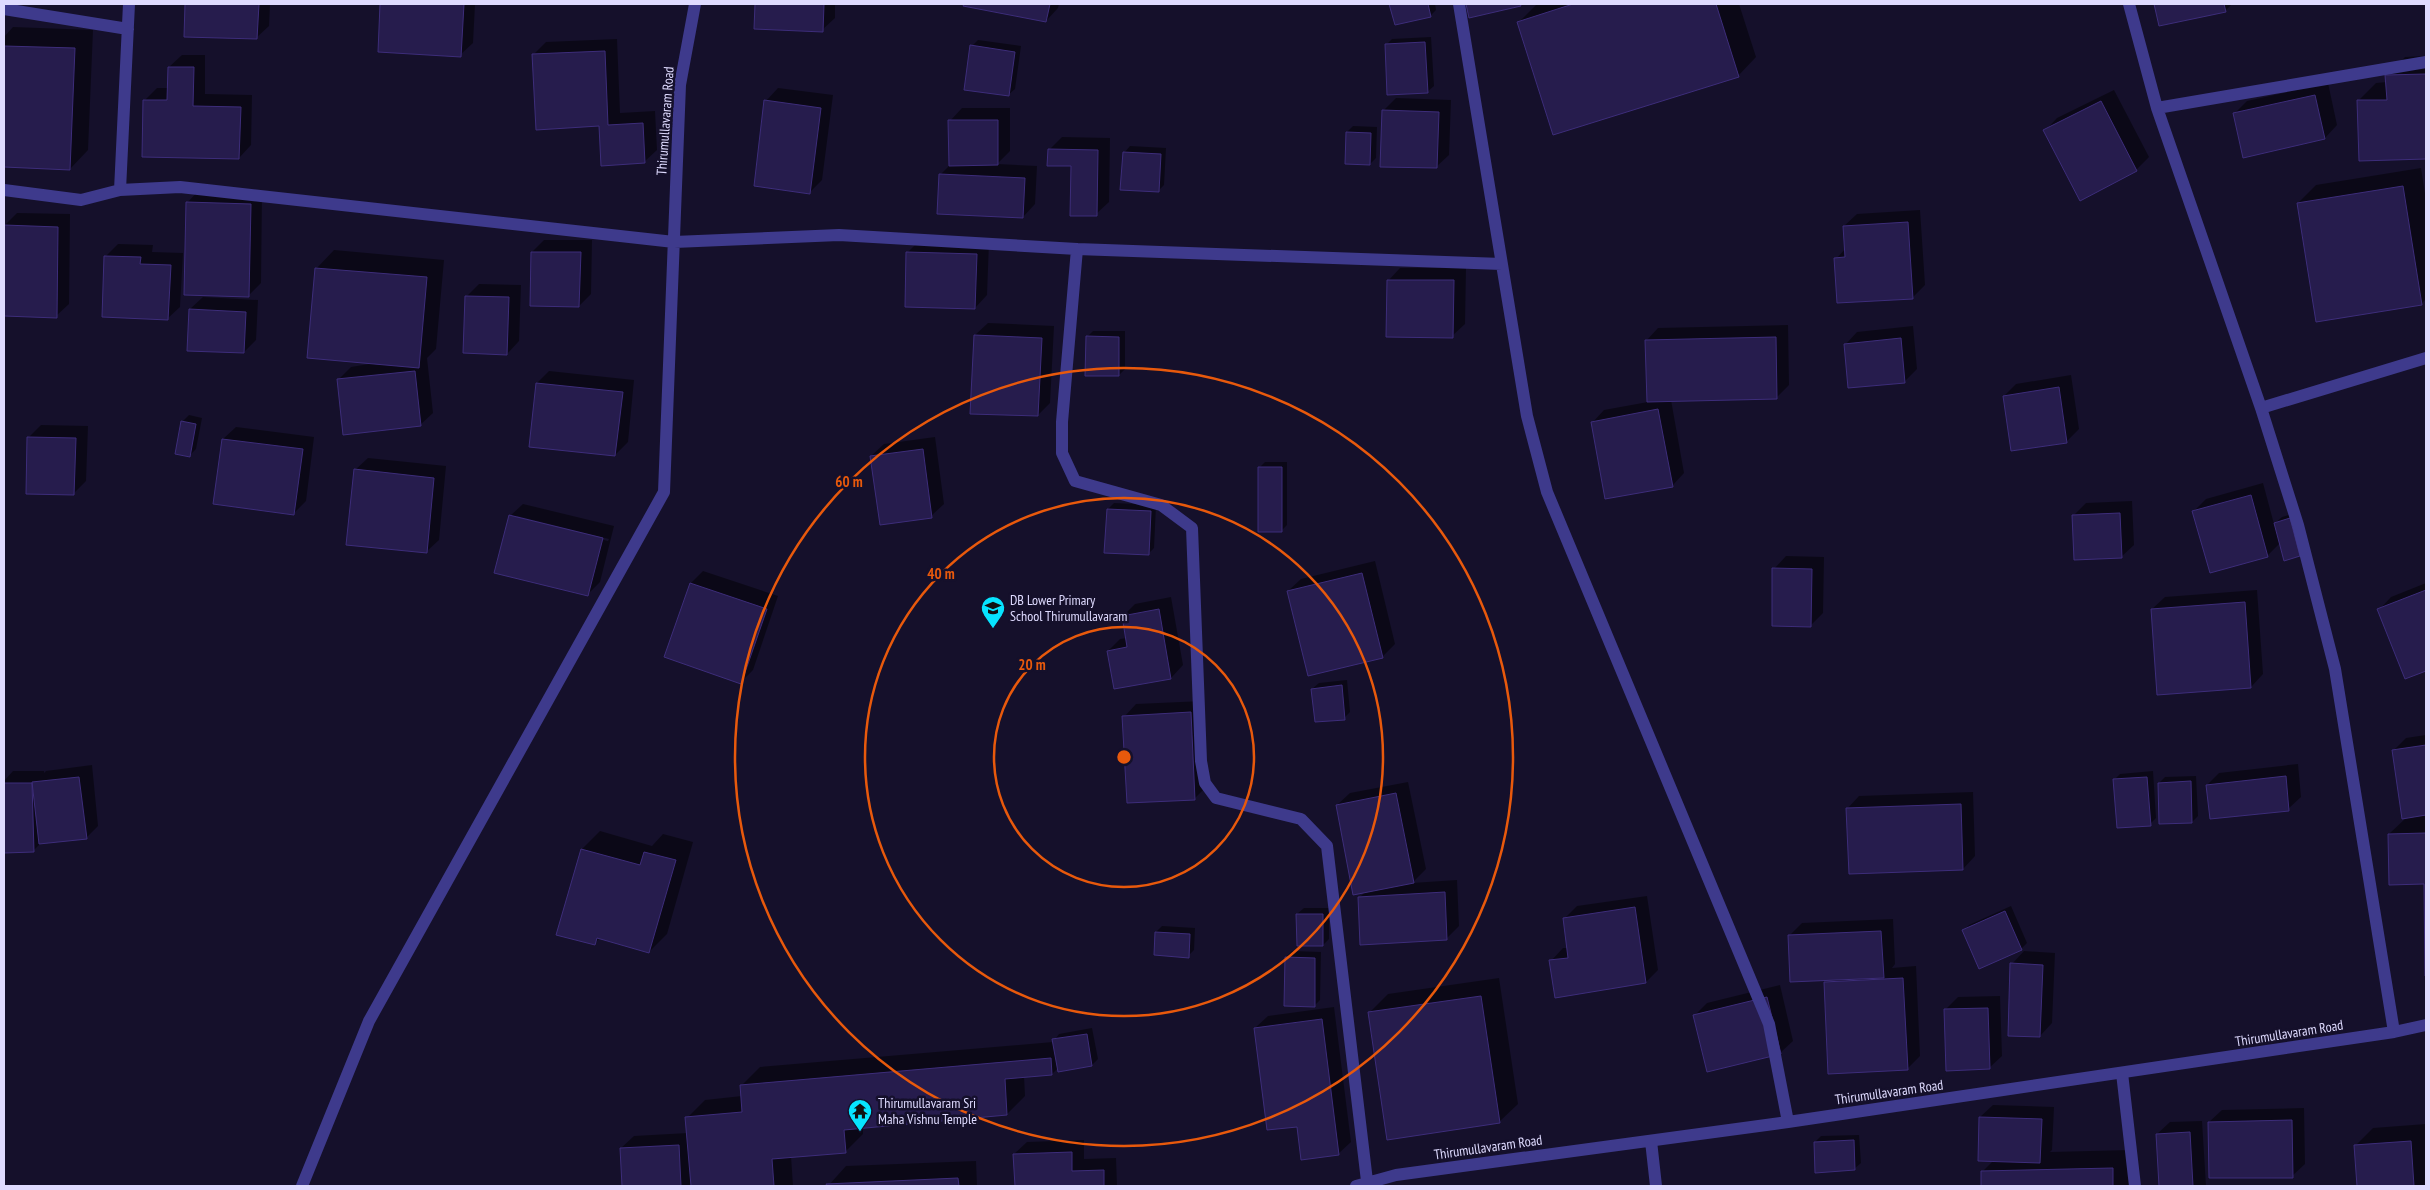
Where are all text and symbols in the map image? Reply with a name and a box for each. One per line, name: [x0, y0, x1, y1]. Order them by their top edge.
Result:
street label: Thirumullavaram Road: [652, 66, 678, 176]
text: 60 m: [835, 472, 863, 491]
text: 40 m: [927, 564, 955, 583]
place label: DB Lower Primary School Thirumullavaram: [1010, 591, 1127, 625]
school or university icon: DB Lower Primary School Thirumullavaram: [980, 595, 1006, 629]
text: 20 m: [1018, 655, 1046, 674]
centre of rings: [1115, 748, 1133, 766]
street label: Thirumullavaram Road: [2234, 1016, 2344, 1050]
street label: Thirumullavaram Road: [1834, 1075, 1944, 1109]
place label: Thirumullavaram Sri Maha Vishnu Temple: [878, 1094, 977, 1128]
temple icon: Thirumullavaram Sri Maha Vishnu Temple: [847, 1098, 873, 1132]
street label: Thirumullavaram Road: [1433, 1130, 1543, 1164]

